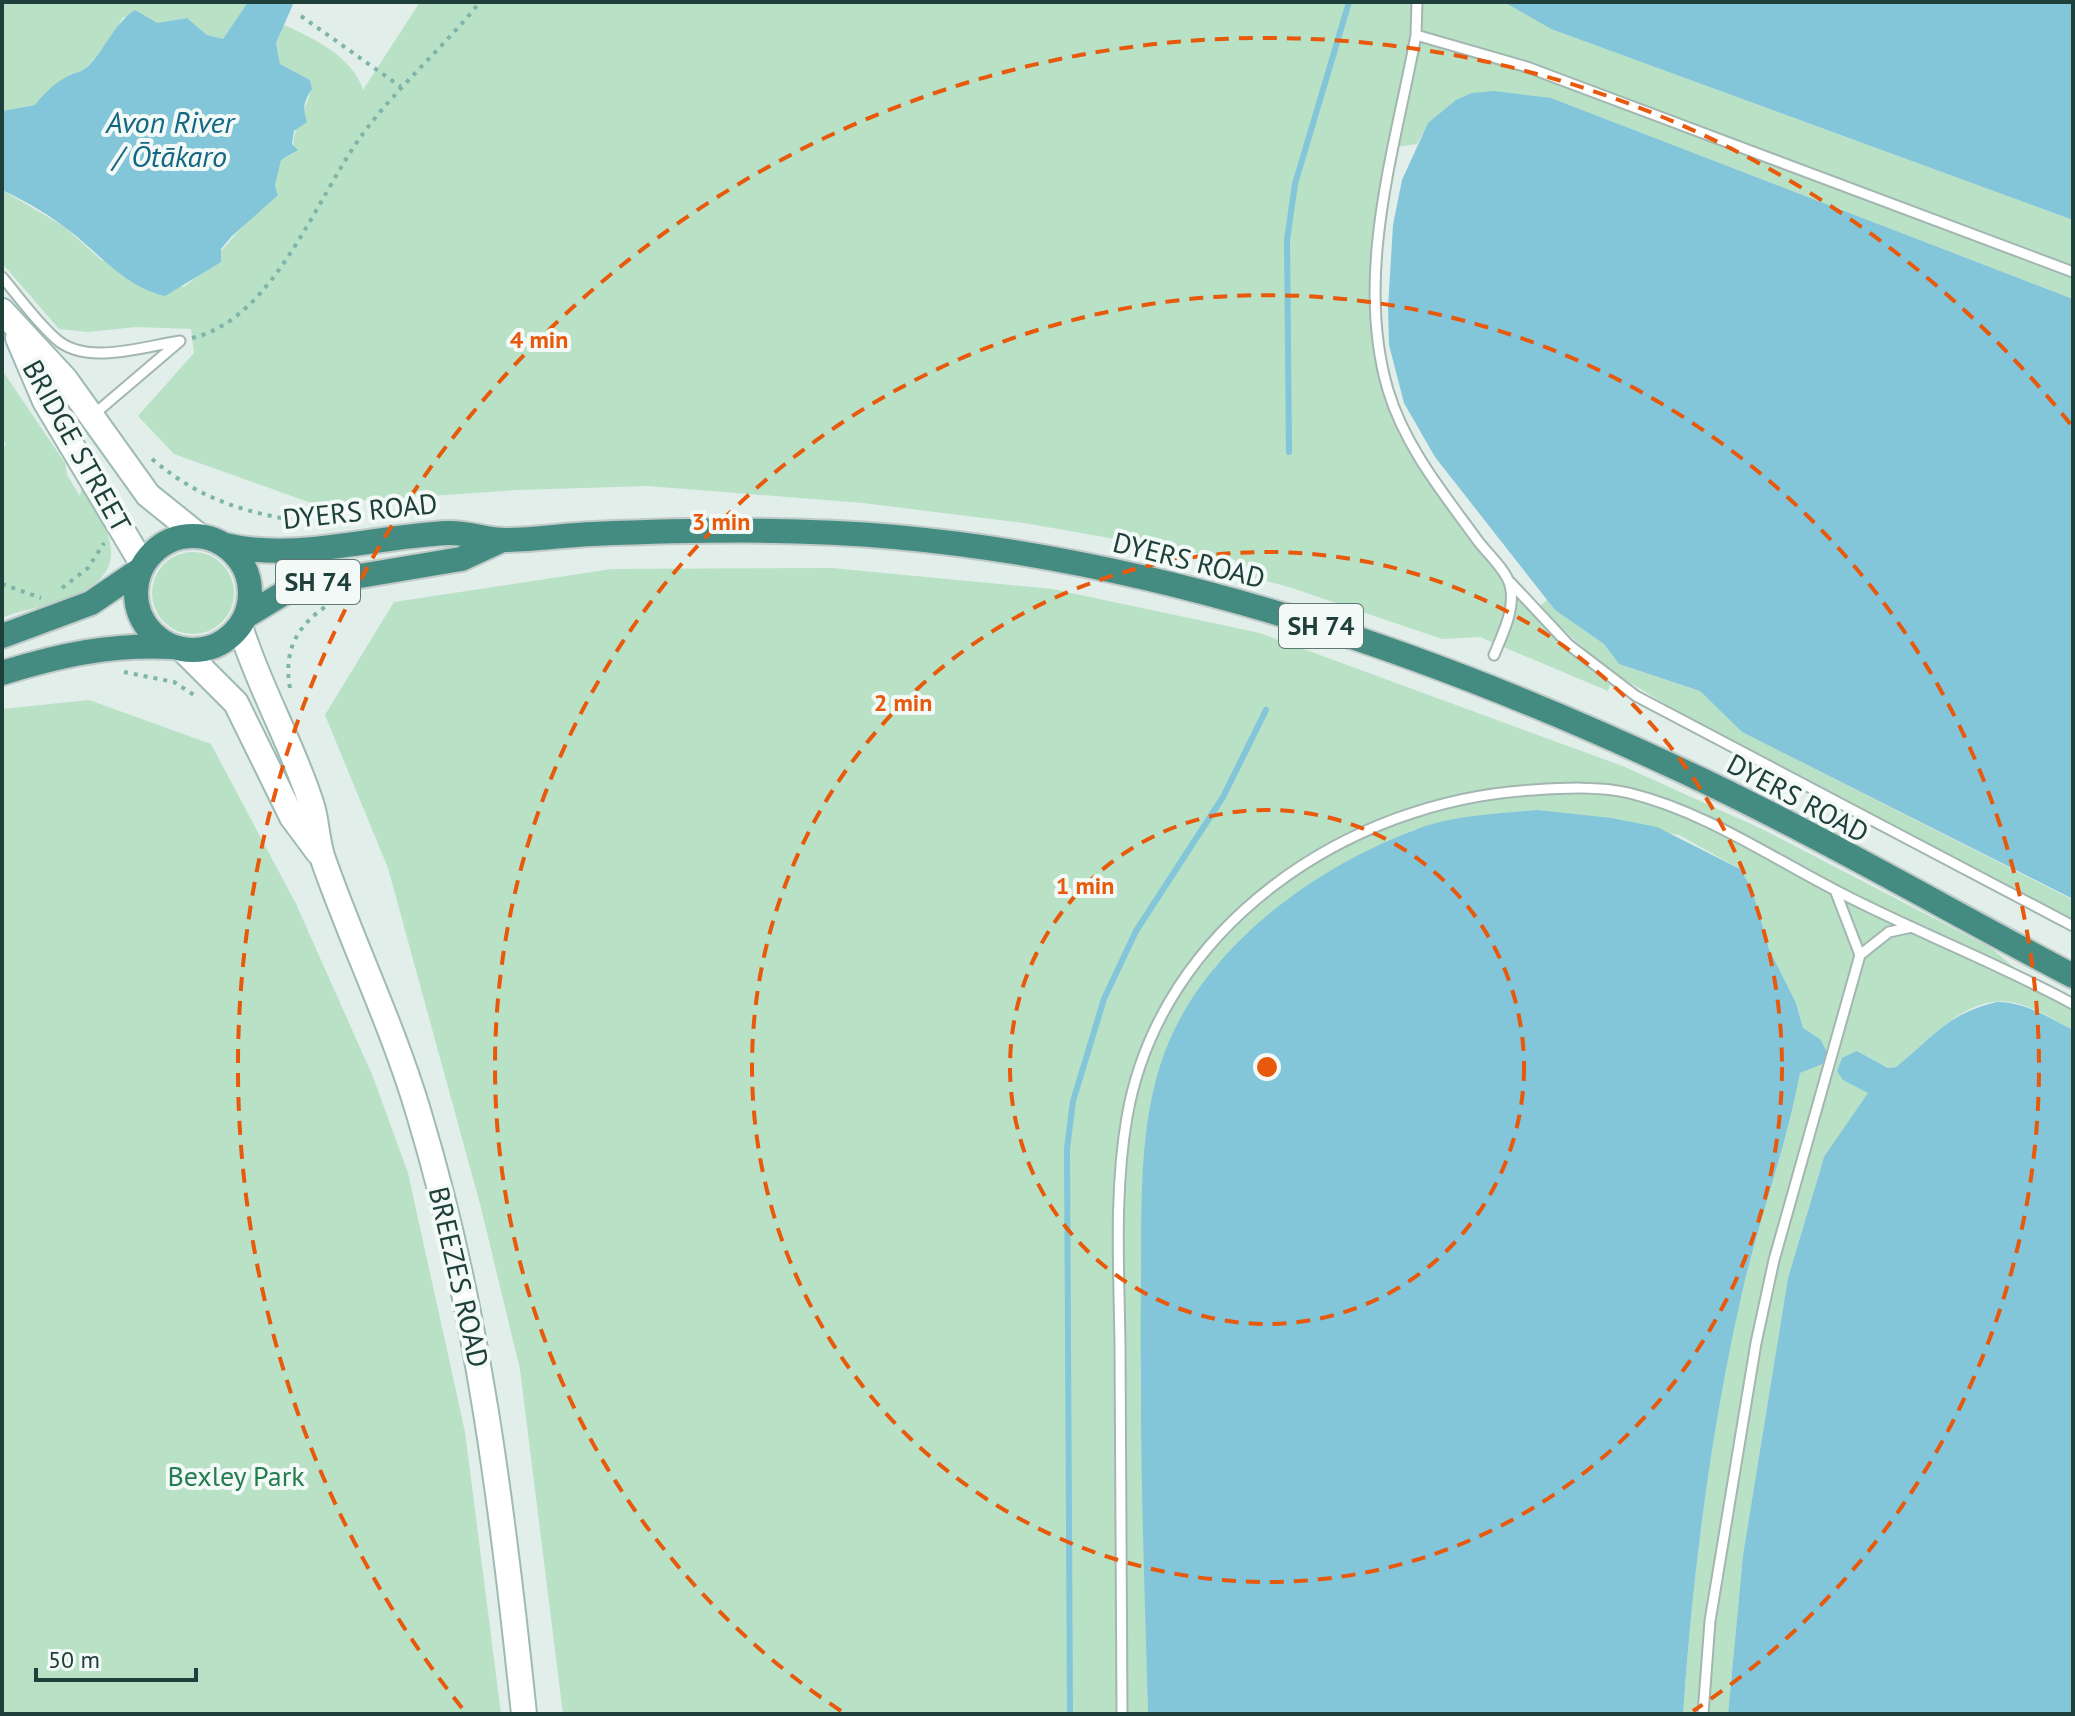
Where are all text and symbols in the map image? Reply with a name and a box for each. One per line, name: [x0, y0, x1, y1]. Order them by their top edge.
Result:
water label: Avon River / Ōtākaro: [105, 102, 236, 175]
text: 4 min: [510, 324, 568, 355]
street label: BRIDGE STREET: [15, 353, 140, 539]
street label: DYERS ROAD: [281, 484, 439, 537]
text: 3 min: [692, 506, 750, 537]
street label: DYERS ROAD: [1109, 523, 1269, 596]
road number: SH 74: [276, 560, 360, 604]
road number: SH 74: [1279, 604, 1363, 648]
text: 2 min: [874, 687, 932, 718]
street label: DYERS ROAD: [1721, 745, 1876, 850]
text: 1 min: [1056, 870, 1114, 901]
centre of rings: [1253, 1053, 1281, 1081]
street label: BREEZES ROAD: [421, 1183, 498, 1371]
park label: Bexley Park: [167, 1457, 305, 1494]
scale bar: [36, 1632, 196, 1682]
text: 50 m: [48, 1644, 100, 1675]

